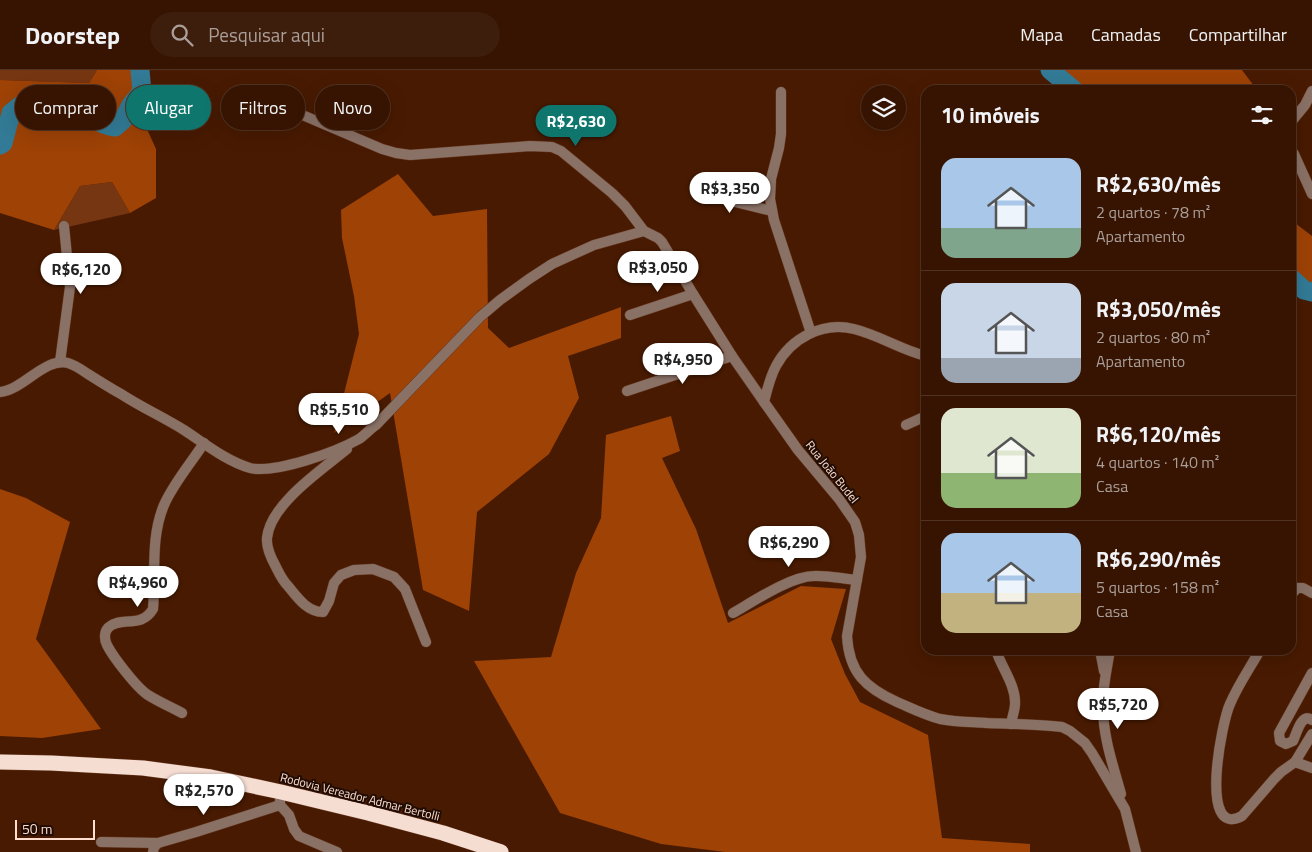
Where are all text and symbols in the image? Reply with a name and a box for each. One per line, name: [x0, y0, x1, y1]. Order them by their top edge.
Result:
search box: [150, 12, 500, 57]
text: Doorstep: [25, 17, 120, 53]
text: Pesquisar aqui: [208, 20, 325, 49]
icon: search: [168, 21, 196, 49]
text: Mapa: [1020, 21, 1063, 48]
text: Camadas: [1091, 21, 1161, 48]
text: Compartilhar: [1189, 21, 1287, 48]
chip: Comprar: [15, 85, 116, 130]
chip: Alugar: [126, 85, 211, 130]
chip: Filtros: [221, 85, 305, 130]
chip: Novo: [315, 85, 390, 130]
map controls: [861, 85, 906, 130]
button: layers: [861, 85, 906, 130]
text: 10 imóveis: [941, 99, 1040, 131]
icon: filters: [1248, 101, 1276, 129]
pin: R$2,630: [530, 104, 622, 147]
text: R$2,630: [547, 109, 605, 133]
text: R$2,630/mês: [1096, 168, 1221, 200]
pin: R$3,350: [684, 172, 776, 214]
text: R$3,350: [701, 176, 759, 200]
icon: home: [981, 178, 1041, 238]
text: 2 quartos · 78 m²: [1096, 200, 1210, 224]
text: Apartamento: [1096, 224, 1185, 248]
pin: R$3,050: [612, 250, 704, 293]
pin: R$6,120: [35, 252, 127, 295]
text: R$3,050: [629, 255, 687, 279]
text: R$6,120: [52, 257, 110, 281]
text: R$3,050/mês: [1096, 293, 1221, 325]
icon: home: [981, 303, 1041, 363]
text: 2 quartos · 80 m²: [1096, 325, 1210, 349]
pin: R$4,950: [637, 342, 729, 385]
text: R$4,950: [654, 347, 712, 371]
text: Apartamento: [1096, 349, 1185, 373]
pin: R$5,510: [293, 392, 385, 435]
text: R$5,510: [310, 397, 368, 421]
text: R$6,120/mês: [1096, 418, 1221, 450]
icon: home: [981, 428, 1041, 488]
street label: Rua João Budel: [801, 436, 864, 507]
text: 4 quartos · 140 m²: [1096, 450, 1219, 474]
text: Casa: [1096, 474, 1128, 498]
pin: R$6,290: [743, 526, 835, 568]
text: R$6,290: [760, 530, 818, 554]
text: R$6,290/mês: [1096, 543, 1221, 575]
icon: home: [981, 553, 1041, 613]
pin: R$4,960: [92, 566, 184, 608]
text: R$4,960: [109, 570, 167, 594]
text: 5 quartos · 158 m²: [1096, 575, 1219, 599]
text: Casa: [1096, 599, 1128, 623]
pin: R$5,720: [1072, 688, 1164, 730]
text: R$5,720: [1089, 692, 1147, 716]
street label: Rodovia Vereador Admar Bertolli: [278, 767, 442, 826]
pin: R$2,570: [158, 774, 250, 816]
text: R$2,570: [175, 778, 233, 802]
scale bar: [15, 817, 95, 840]
text: 50 m: [22, 818, 52, 839]

